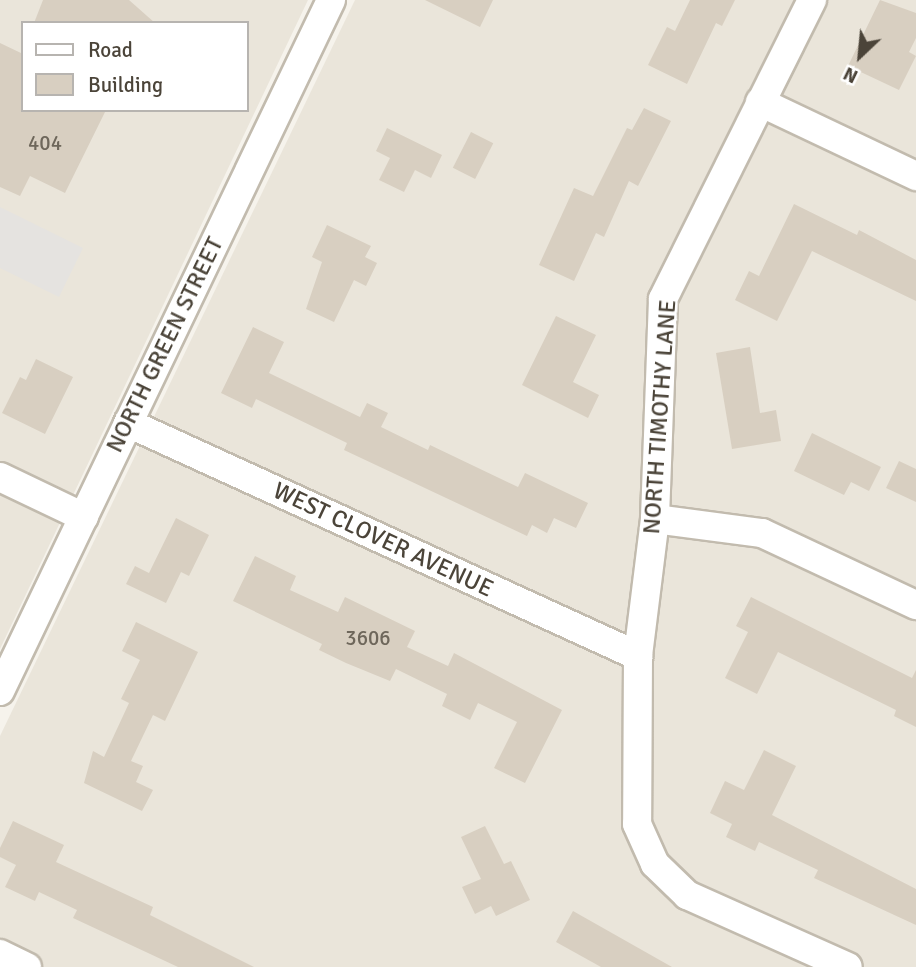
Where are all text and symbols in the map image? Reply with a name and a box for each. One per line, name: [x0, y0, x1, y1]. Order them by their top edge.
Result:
legend: [21, 21, 248, 112]
north arrow: [825, 21, 895, 91]
text: Road: [88, 37, 133, 63]
text: N: [840, 61, 862, 89]
text: Building: [88, 72, 163, 98]
house number: 404: [28, 130, 62, 156]
street label: NORTH GREEN STREET: [100, 233, 230, 457]
street label: NORTH TIMOTHY LANE: [637, 299, 683, 535]
street label: WEST CLOVER AVENUE: [268, 476, 498, 604]
house number: 3606: [345, 625, 391, 651]

